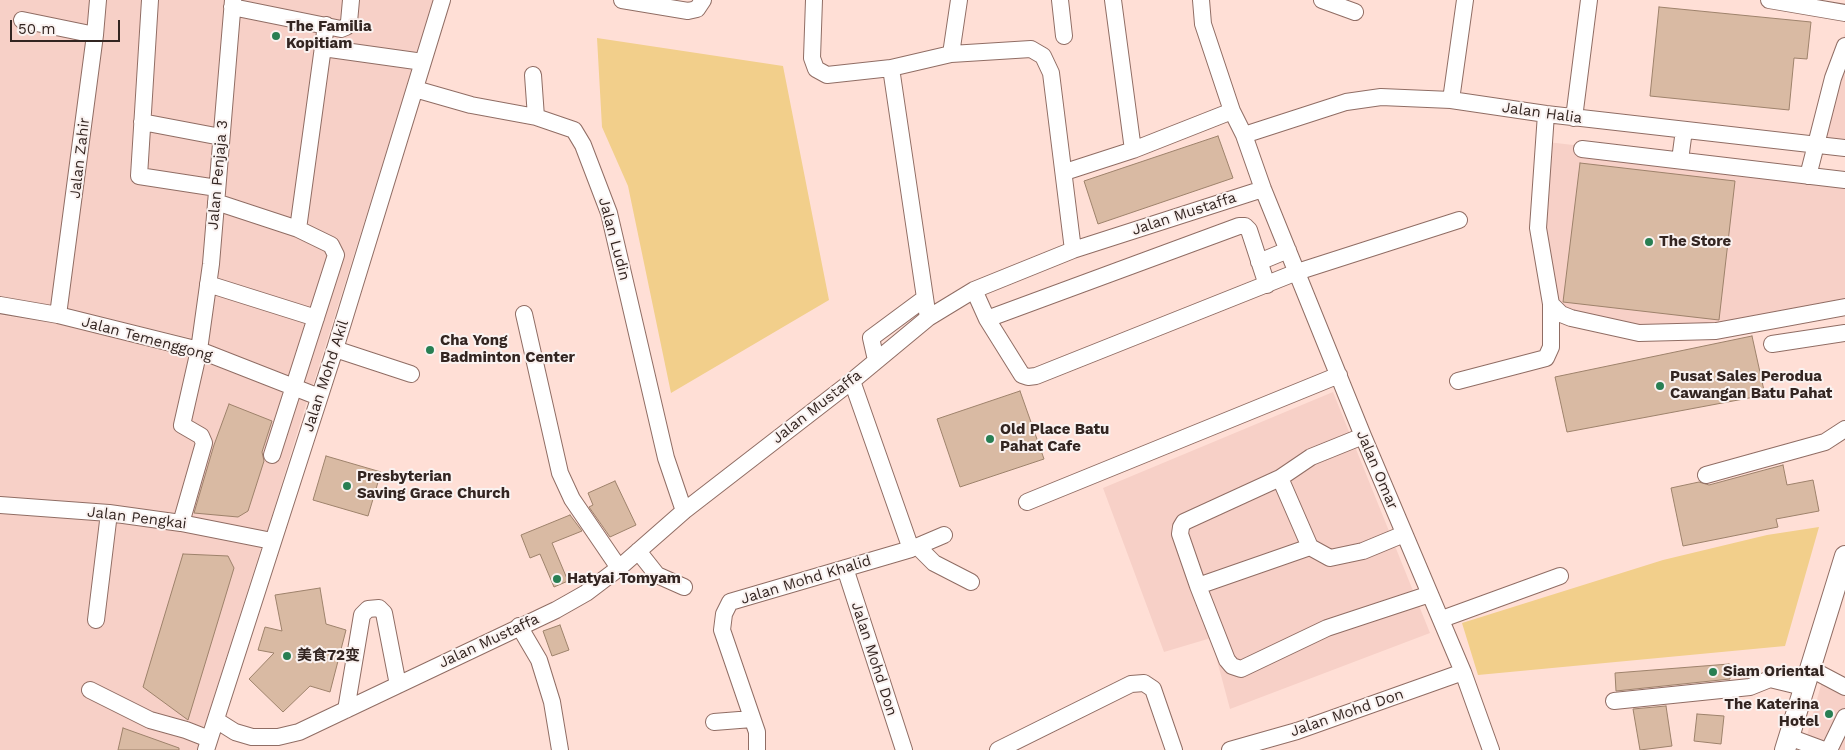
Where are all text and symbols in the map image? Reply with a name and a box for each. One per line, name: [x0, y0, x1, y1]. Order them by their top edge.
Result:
scale bar: [12, 10, 122, 42]
place label: The Familia Kopitiam: [286, 18, 372, 53]
text: 50 m: [18, 20, 55, 38]
marker: The Familia Kopitiam: [270, 30, 282, 42]
street label: Jalan Halia: [1501, 98, 1583, 128]
street label: Jalan Zahir: [66, 116, 94, 200]
street label: Jalan Penjaja 3: [204, 119, 232, 231]
street label: Jalan Mustaffa: [1130, 189, 1238, 239]
street label: Jalan Ludin: [594, 196, 634, 282]
place label: The Store: [1659, 233, 1731, 251]
marker: The Store: [1643, 236, 1655, 248]
street label: Jalan Temenggong: [80, 313, 214, 365]
street label: Jalan Mohd Akil: [299, 318, 353, 434]
place label: Cha Yong Badminton Center: [440, 332, 575, 367]
marker: Cha Yong Badminton Center: [424, 344, 436, 356]
street label: Jalan Mustaffa: [769, 366, 865, 448]
place label: Pusat Sales Perodua Cawangan Batu Pahat: [1670, 368, 1832, 403]
marker: Pusat Sales Perodua Cawangan Batu Pahat: [1654, 380, 1666, 392]
place label: Old Place Batu Pahat Cafe: [1000, 421, 1109, 456]
street label: Jalan Omar: [1352, 428, 1402, 512]
marker: Old Place Batu Pahat Cafe: [984, 433, 996, 445]
place label: Presbyterian Saving Grace Church: [357, 468, 510, 503]
marker: Presbyterian Saving Grace Church: [341, 480, 353, 492]
street label: Jalan Pengkai: [86, 503, 188, 533]
street label: Jalan Mohd Khalid: [739, 552, 873, 608]
place label: Hatyai Tomyam: [567, 570, 681, 588]
marker: Hatyai Tomyam: [551, 573, 563, 585]
street label: Jalan Mohd Don: [847, 600, 901, 718]
street label: Jalan Mustaffa: [436, 610, 542, 672]
place label: 美食72变: [297, 647, 360, 665]
marker: 美食72变: [281, 650, 293, 662]
place label: Siam Oriental: [1723, 663, 1824, 681]
marker: Siam Oriental: [1707, 666, 1719, 678]
street label: Jalan Mohd Don: [1288, 685, 1406, 741]
place label: The Katerina Hotel: [1724, 696, 1819, 731]
marker: The Katerina Hotel: [1823, 708, 1835, 720]

